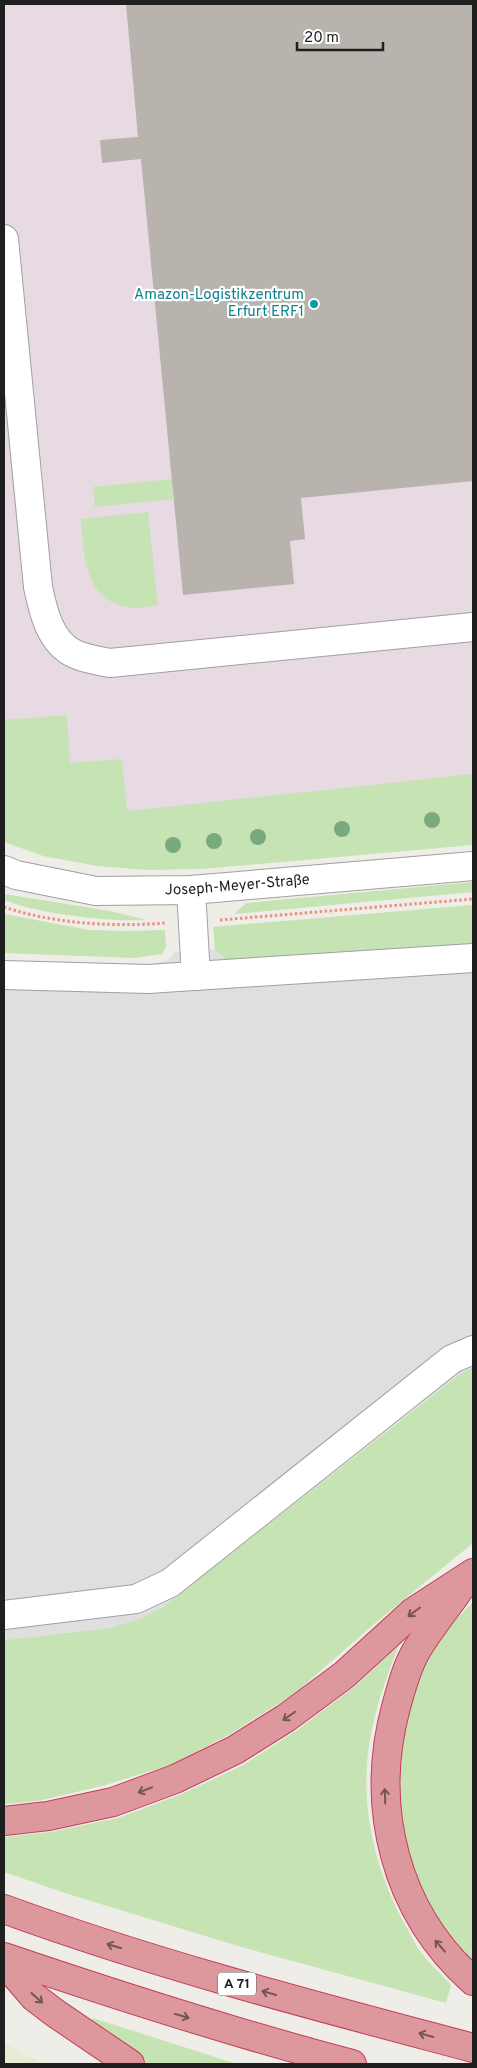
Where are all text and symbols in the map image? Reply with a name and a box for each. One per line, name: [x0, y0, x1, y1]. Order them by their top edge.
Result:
scale bar: [297, 20, 383, 52]
text: 20 m: [304, 29, 339, 48]
place label: Amazon-Logistikzentrum Erfurt ERF1: [134, 286, 304, 322]
marker: Amazon-Logistikzentrum Erfurt ERF1: [308, 298, 320, 310]
street label: Joseph-Meyer-Straße: [165, 870, 310, 900]
one-way arrow: [408, 1607, 421, 1618]
one-way arrow: [282, 1711, 296, 1721]
one-way arrow: [138, 1786, 153, 1795]
one-way arrow: [381, 1788, 390, 1804]
one-way arrow: [106, 1940, 122, 1950]
one-way arrow: [435, 1940, 446, 1953]
road number: A 71: [218, 1972, 256, 1996]
one-way arrow: [262, 1988, 278, 1997]
one-way arrow: [30, 1992, 43, 2004]
one-way arrow: [174, 2011, 190, 2021]
one-way arrow: [419, 2030, 435, 2039]

